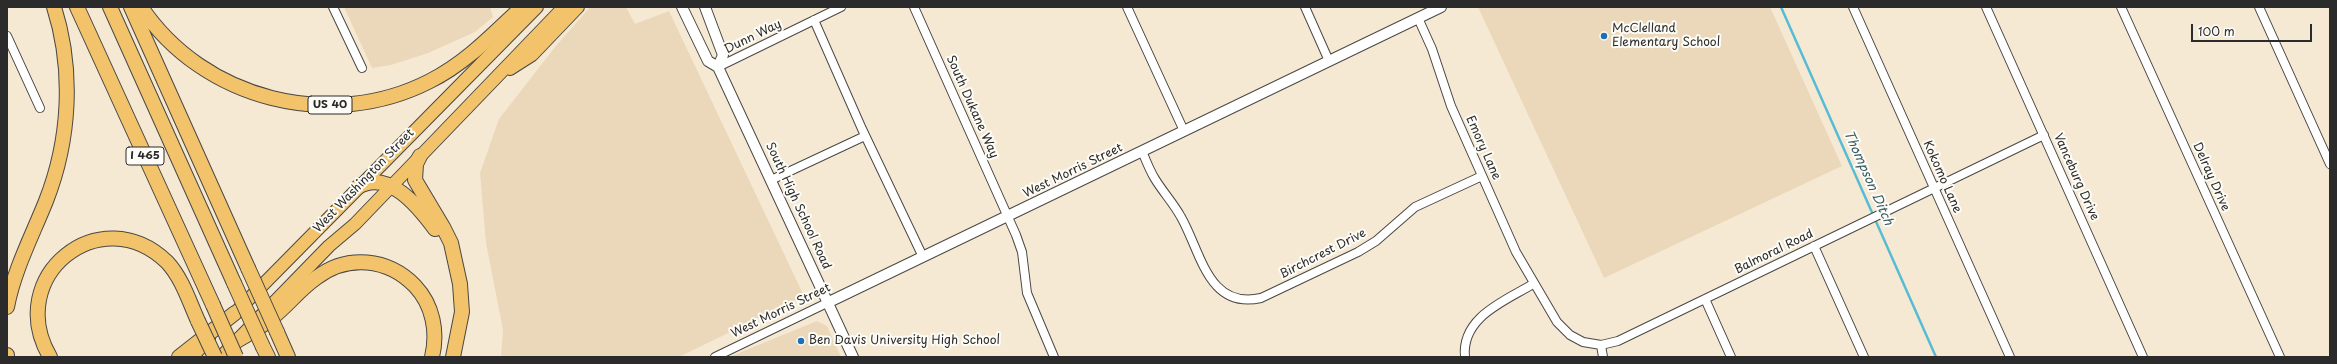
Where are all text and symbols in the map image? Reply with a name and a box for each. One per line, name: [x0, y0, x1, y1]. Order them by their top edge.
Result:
scale bar: [2193, 16, 2314, 42]
street label: Dunn Way: [722, 17, 784, 57]
place label: McClelland Elementary School: [1612, 22, 1720, 50]
text: 100 m: [2198, 22, 2235, 40]
marker: McClelland Elementary School: [1599, 31, 1609, 41]
street label: South Dukane Way: [943, 53, 1001, 161]
road number: US 40: [308, 96, 352, 114]
street label: Emory Lane: [1462, 114, 1504, 182]
street label: West Washington Street: [311, 126, 417, 236]
water label: Thompson Ditch: [1840, 128, 1896, 228]
street label: Vanceburg Drive: [2050, 131, 2102, 223]
street label: Kokomo Lane: [1920, 139, 1964, 215]
street label: South High School Road: [762, 140, 834, 272]
street label: West Morris Street: [1021, 141, 1125, 201]
street label: Delray Drive: [2190, 141, 2232, 213]
road number: I 465: [126, 147, 164, 165]
street label: Birchcrest Drive: [1278, 226, 1368, 282]
street label: Balmoral Road: [1732, 227, 1816, 277]
street label: West Morris Street: [729, 281, 833, 341]
place label: Ben Davis University High School: [809, 334, 1000, 348]
marker: Ben Davis University High School: [796, 336, 806, 346]

